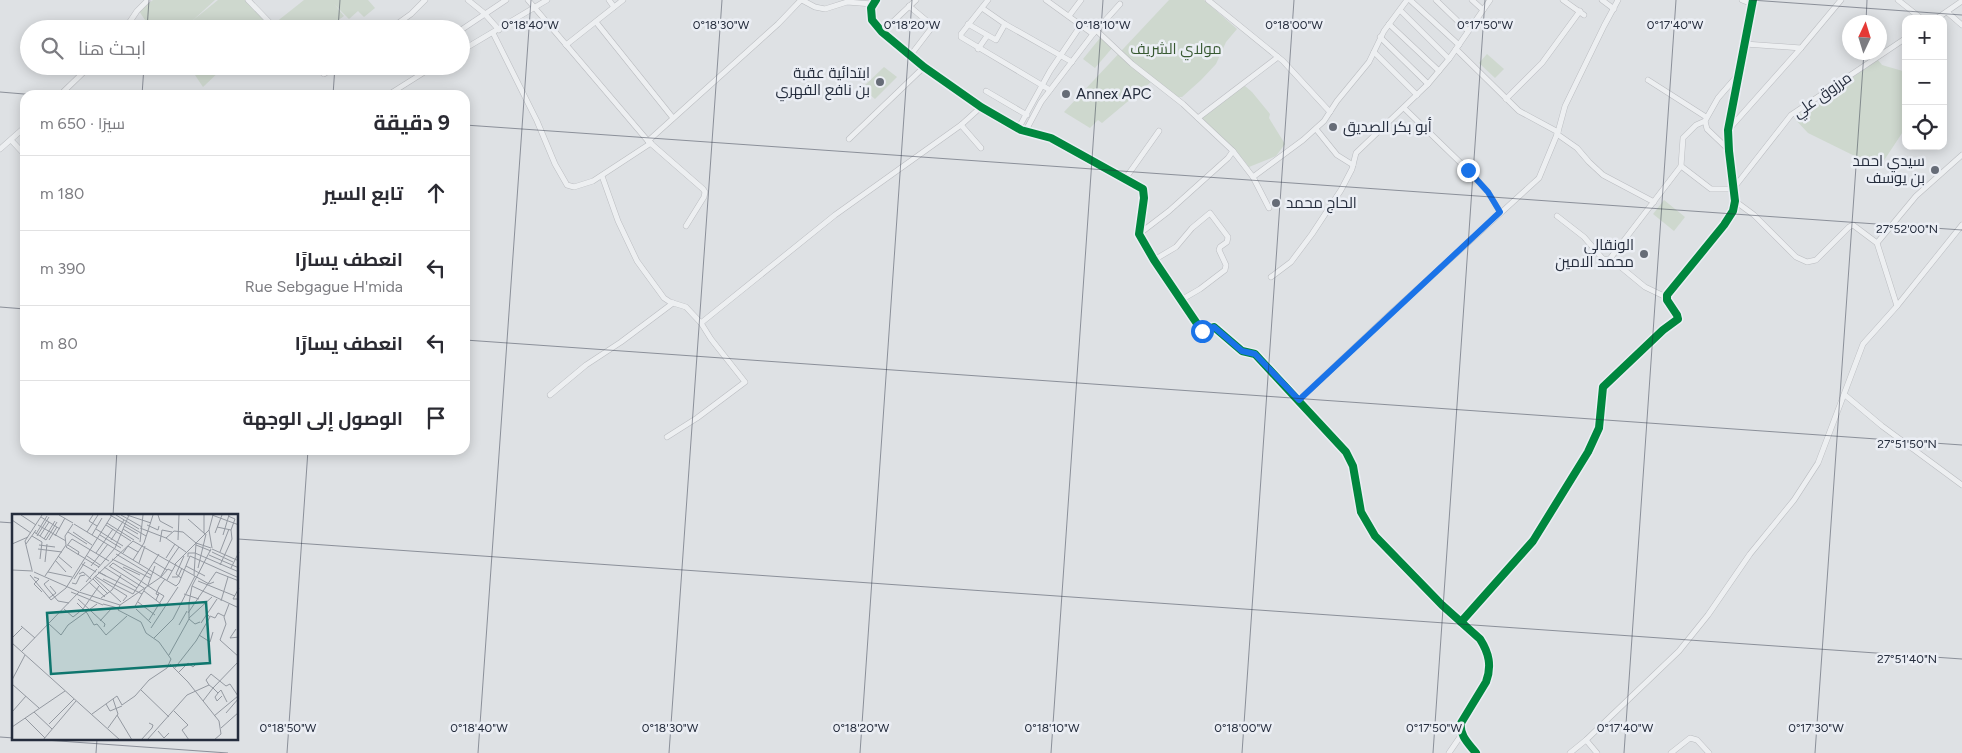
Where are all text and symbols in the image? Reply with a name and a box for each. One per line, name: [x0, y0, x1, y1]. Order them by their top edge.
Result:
north arrow: [1842, 15, 1887, 60]
map controls: [1902, 15, 1947, 150]
button: +: [1902, 15, 1947, 60]
text: 0°18'40"W: [501, 18, 559, 32]
text: 0°18'30"W: [693, 18, 750, 32]
text: 0°18'20"W: [884, 18, 941, 32]
text: 0°18'10"W: [1076, 18, 1131, 32]
text: 0°18'00"W: [1265, 18, 1323, 32]
text: 0°17'50"W: [1457, 18, 1513, 32]
text: 0°17'40"W: [1647, 18, 1704, 32]
search box: [20, 20, 470, 75]
icon: search: [38, 34, 66, 62]
text: ابحث هنا: [78, 37, 146, 60]
park label: مولاي الشريف: [1130, 40, 1222, 61]
button: −: [1902, 60, 1947, 105]
place label: ابتدائية عقبة بن نافع الفهري: [776, 64, 870, 102]
street label: مرزوق علي: [1789, 68, 1857, 124]
marker: ابتدائية عقبة بن نافع الفهري: [874, 76, 886, 88]
place label: Annex APC: [1076, 85, 1152, 103]
marker: Annex APC: [1060, 88, 1072, 100]
button: locate: [1902, 105, 1947, 150]
text: 9 دقيقة: [373, 110, 450, 135]
text: سيرًا · 650 m: [40, 114, 125, 133]
place label: أبو بكر الصديق: [1343, 117, 1432, 137]
marker: أبو بكر الصديق: [1327, 121, 1339, 133]
place label: سيدي احمد بن يوسف: [1853, 152, 1925, 188]
route end: [1457, 159, 1480, 182]
marker: سيدي احمد بن يوسف: [1929, 164, 1941, 176]
icon: ahead: [422, 179, 450, 207]
text: تابع السير: [323, 182, 403, 205]
text: 180 m: [40, 184, 84, 203]
place label: الحاج محمد: [1286, 194, 1357, 214]
marker: الحاج محمد: [1270, 197, 1282, 209]
text: 27°52'00"N: [1876, 222, 1938, 236]
place label: الونقالي محمد الامين: [1555, 236, 1634, 272]
text: انعطف يسارًا: [295, 248, 403, 271]
marker: الونقالي محمد الامين: [1638, 248, 1650, 260]
icon: left: [422, 254, 450, 282]
text: 390 m: [40, 259, 86, 278]
text: Rue Sebgague H'mida: [245, 277, 403, 296]
route start: [1191, 320, 1214, 343]
icon: left: [422, 329, 450, 357]
text: انعطف يسارًا: [295, 332, 403, 355]
text: 80 m: [40, 334, 78, 353]
icon: arrive: [422, 404, 450, 432]
text: الوصول إلى الوجهة: [243, 407, 403, 430]
text: 27°51'50"N: [1877, 437, 1937, 451]
inset map: [12, 514, 239, 740]
text: 27°51'40"N: [1877, 652, 1937, 666]
text: 0°18'50"W: [260, 721, 317, 735]
text: 0°18'40"W: [450, 721, 508, 735]
text: 0°18'30"W: [642, 721, 699, 735]
text: 0°18'20"W: [833, 721, 890, 735]
text: 0°18'10"W: [1025, 721, 1080, 735]
text: 0°18'00"W: [1214, 721, 1272, 735]
text: 0°17'50"W: [1406, 721, 1462, 735]
text: 0°17'40"W: [1597, 721, 1654, 735]
text: 0°17'30"W: [1788, 721, 1844, 735]

